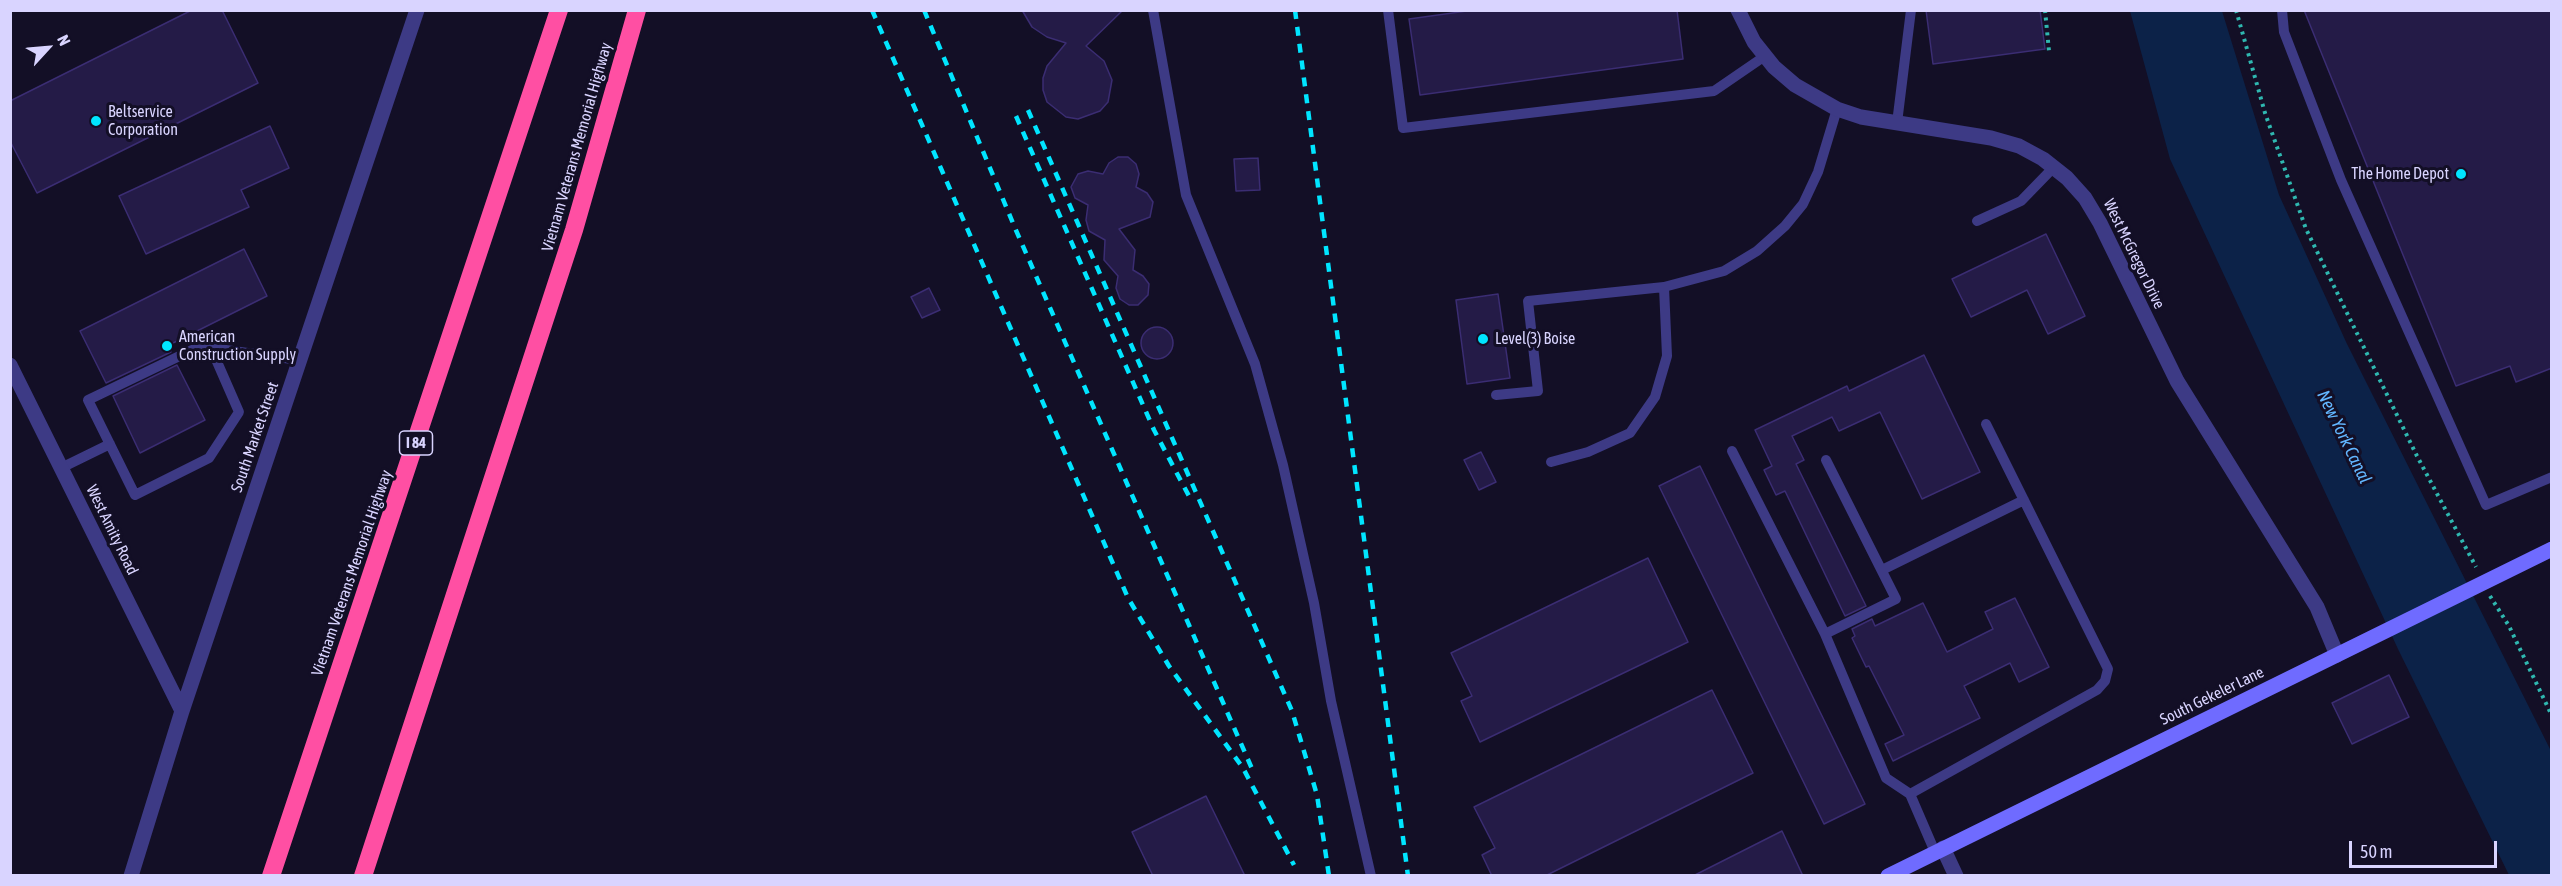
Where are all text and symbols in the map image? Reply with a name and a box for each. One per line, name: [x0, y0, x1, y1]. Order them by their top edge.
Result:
north arrow: [18, 18, 78, 78]
text: N: [54, 32, 74, 48]
street label: Vietnam Veterans Memorial Highway: [538, 40, 616, 254]
place label: Beltservice Corporation: [108, 102, 178, 140]
marker: Beltservice Corporation: [89, 114, 103, 128]
place label: The Home Depot: [2351, 164, 2449, 184]
marker: The Home Depot: [2454, 167, 2468, 181]
street label: West McGregor Drive: [2099, 196, 2169, 312]
place label: American Construction Supply: [179, 327, 296, 365]
place label: Level(3) Boise: [1495, 329, 1575, 349]
marker: Level(3) Boise: [1476, 332, 1490, 346]
marker: American Construction Supply: [160, 339, 174, 353]
street label: South Market Street: [227, 379, 283, 495]
water label: New York Canal: [2312, 387, 2376, 487]
road number: I 84: [400, 431, 432, 455]
street label: Vietnam Veterans Memorial Highway: [308, 468, 396, 678]
street label: West Amity Road: [82, 482, 142, 578]
street label: South Gekeler Lane: [2157, 663, 2267, 729]
scale bar: [2352, 829, 2500, 867]
text: 50 m: [2360, 841, 2392, 862]

